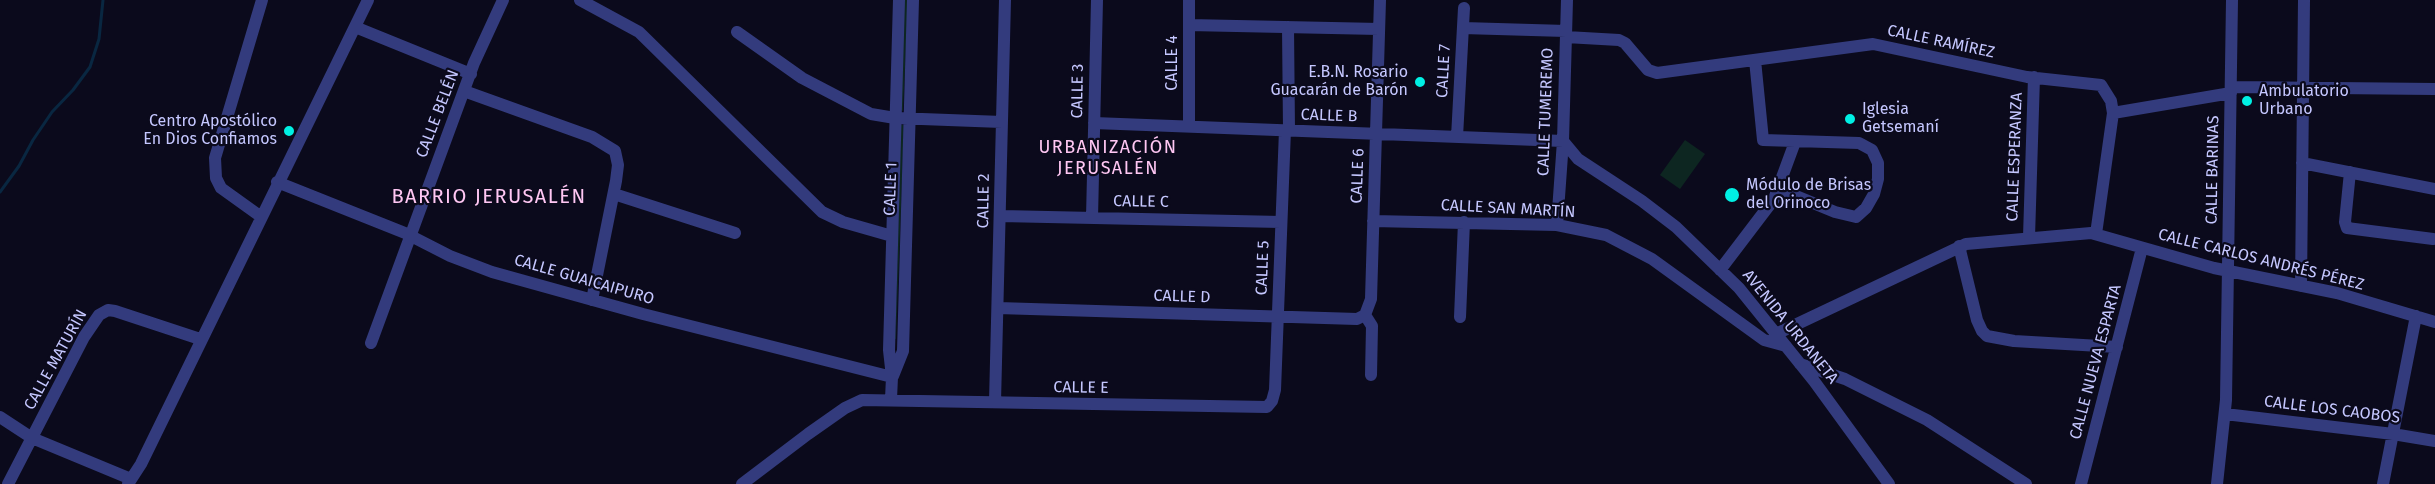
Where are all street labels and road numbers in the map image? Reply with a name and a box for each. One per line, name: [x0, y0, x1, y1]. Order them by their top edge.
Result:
street label: CALLE RAMÍREZ: [1886, 21, 1996, 63]
street label: CALLE 4: [1163, 35, 1183, 91]
street label: CALLE 7: [1433, 44, 1455, 98]
street label: CALLE TUMEREMO: [1534, 48, 1558, 176]
street label: CALLE 3: [1068, 63, 1088, 119]
street label: CALLE BELÉN: [412, 67, 464, 161]
street label: CALLE ESPERANZA: [2003, 92, 2027, 222]
street label: CALLE B: [1300, 105, 1358, 127]
street label: CALLE BARINAS: [2202, 115, 2224, 225]
street label: CALLE 6: [1347, 148, 1369, 204]
street label: CALLE 1: [880, 162, 902, 216]
street label: CALLE 2: [974, 173, 994, 229]
street label: CALLE C: [1113, 192, 1169, 212]
street label: CALLE SAN MARTÍN: [1440, 196, 1576, 222]
street label: CALLE CARLOS ANDRÉS PÉREZ: [2156, 225, 2366, 295]
street label: CALLE 5: [1252, 240, 1274, 296]
street label: CALLE GUAICAIPURO: [512, 251, 656, 309]
street label: AVENIDA URDANETA: [1738, 266, 1842, 388]
street label: CALLE NUEVA ESPARTA: [2066, 282, 2126, 442]
street label: CALLE D: [1153, 286, 1211, 308]
street label: CALLE MATURÍN: [20, 306, 92, 414]
street label: CALLE E: [1053, 378, 1109, 398]
street label: CALLE LOS CAOBOS: [2263, 392, 2401, 428]

